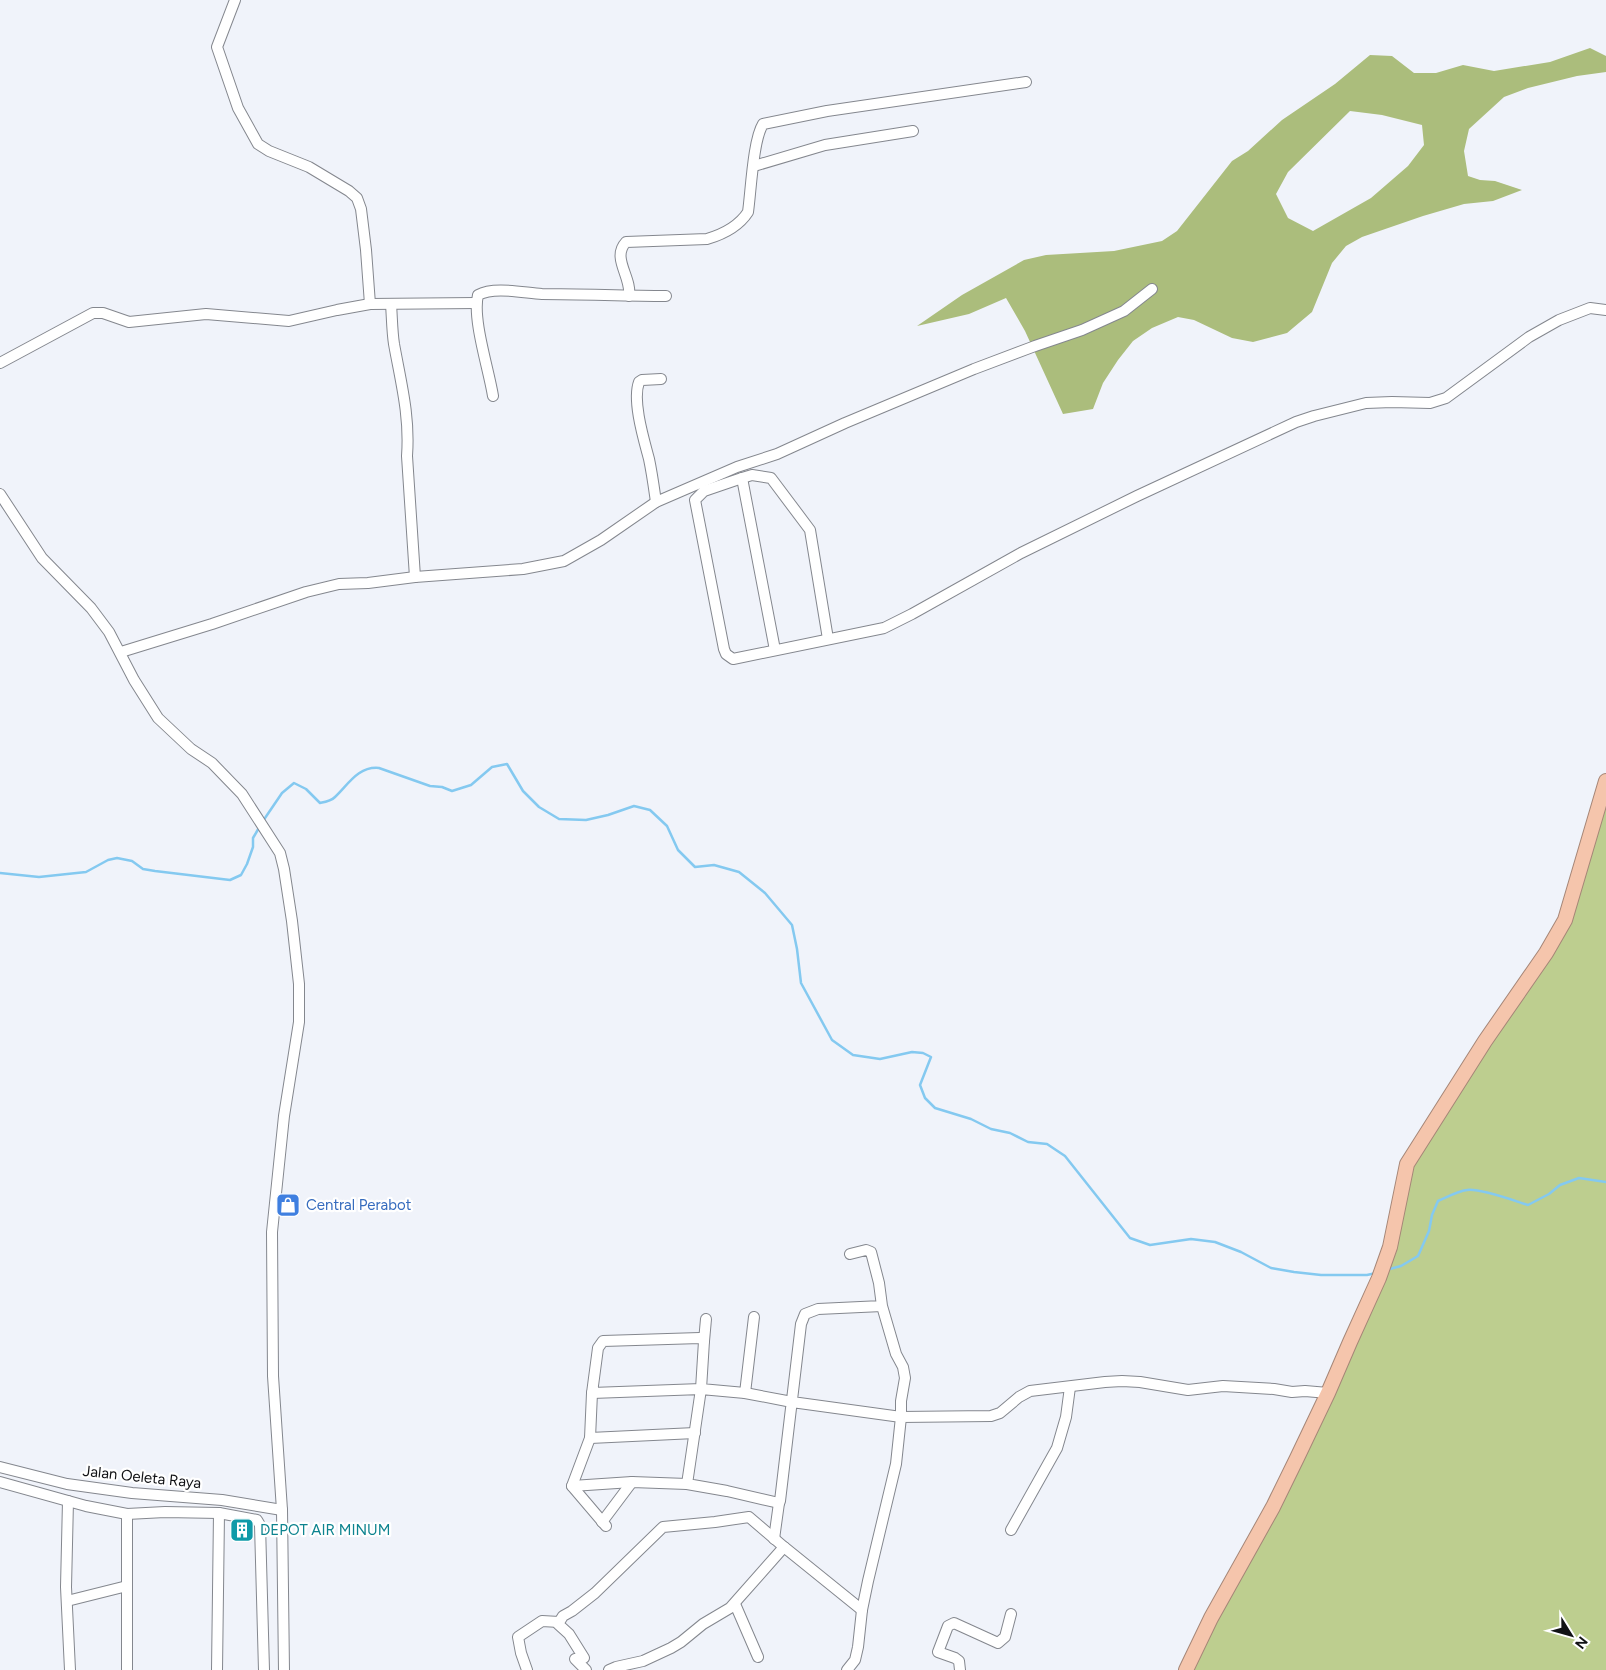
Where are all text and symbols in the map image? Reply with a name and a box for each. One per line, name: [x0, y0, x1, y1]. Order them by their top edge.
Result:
shop icon: Central Perabot: [275, 1192, 301, 1218]
place label: Central Perabot: [306, 1196, 412, 1214]
street label: Jalan Oeleta Raya: [82, 1462, 202, 1492]
building icon: DEPOT AIR MINUM: [229, 1517, 255, 1543]
place label: DEPOT AIR MINUM: [260, 1521, 390, 1539]
north arrow: [1546, 1610, 1596, 1660]
text: N: [1571, 1633, 1591, 1652]

